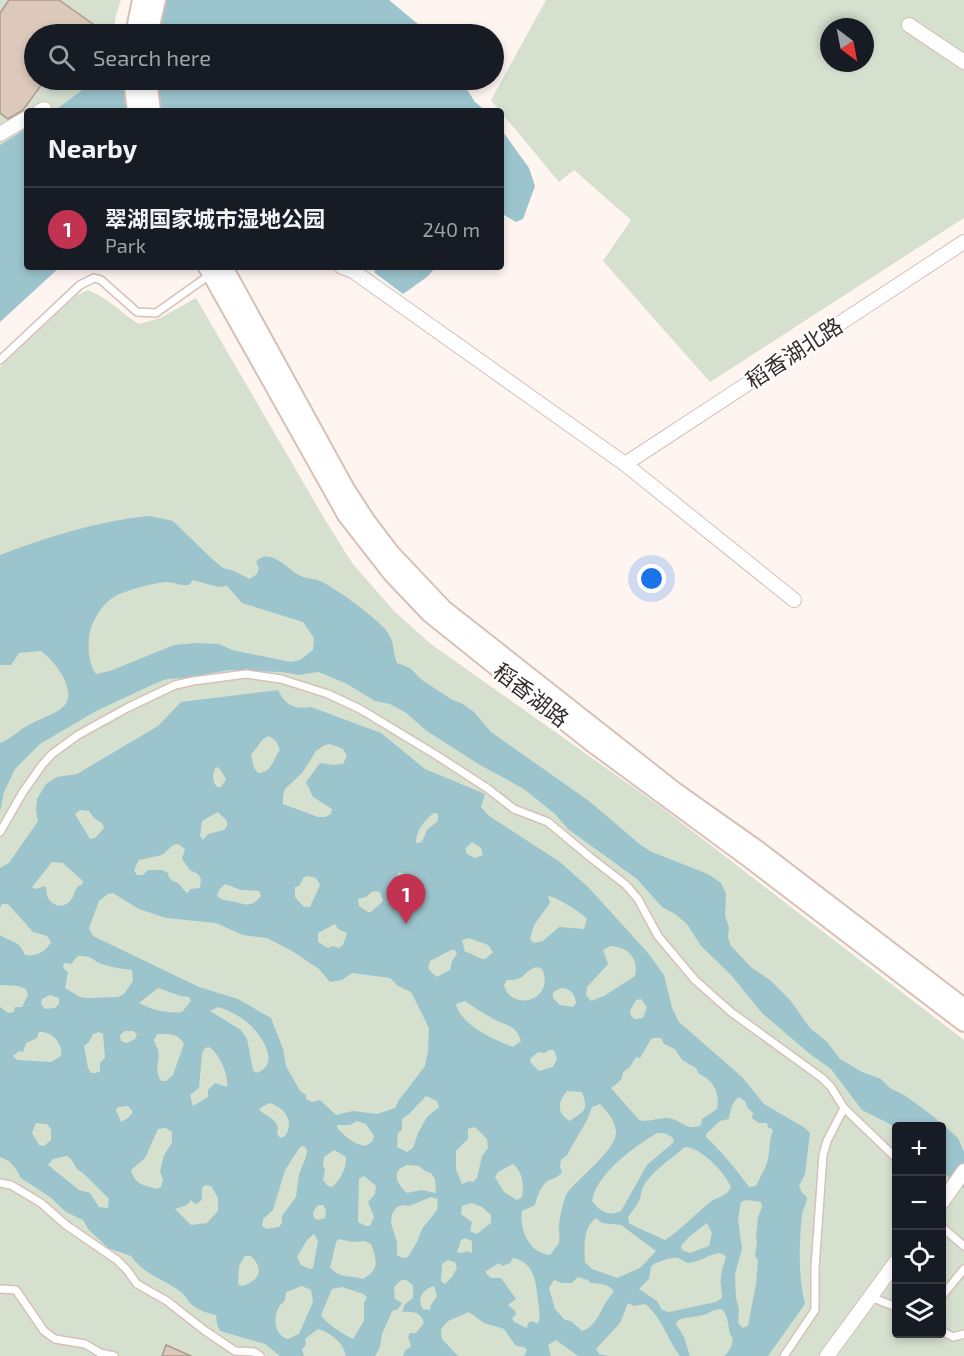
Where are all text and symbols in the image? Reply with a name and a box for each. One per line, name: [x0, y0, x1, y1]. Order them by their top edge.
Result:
north arrow: [820, 18, 874, 72]
search box: [24, 24, 504, 90]
icon: search: [45, 41, 78, 74]
text: Search here: [93, 44, 211, 70]
text: Nearby: [48, 132, 137, 163]
text: 翠湖国家城市湿地公园: [105, 205, 325, 231]
text: 1: [63, 217, 72, 241]
text: 240 m: [422, 217, 480, 241]
text: Park: [105, 233, 146, 257]
street label: 稻香湖北路: [740, 311, 847, 393]
your location: [637, 564, 666, 593]
street label: 稻香湖路: [489, 657, 574, 732]
pin: 1: [386, 874, 426, 924]
map controls: [892, 1122, 946, 1338]
button: +: [892, 1122, 946, 1176]
button: −: [892, 1176, 946, 1230]
button: locate: [892, 1230, 946, 1284]
button: layers: [892, 1284, 946, 1338]

